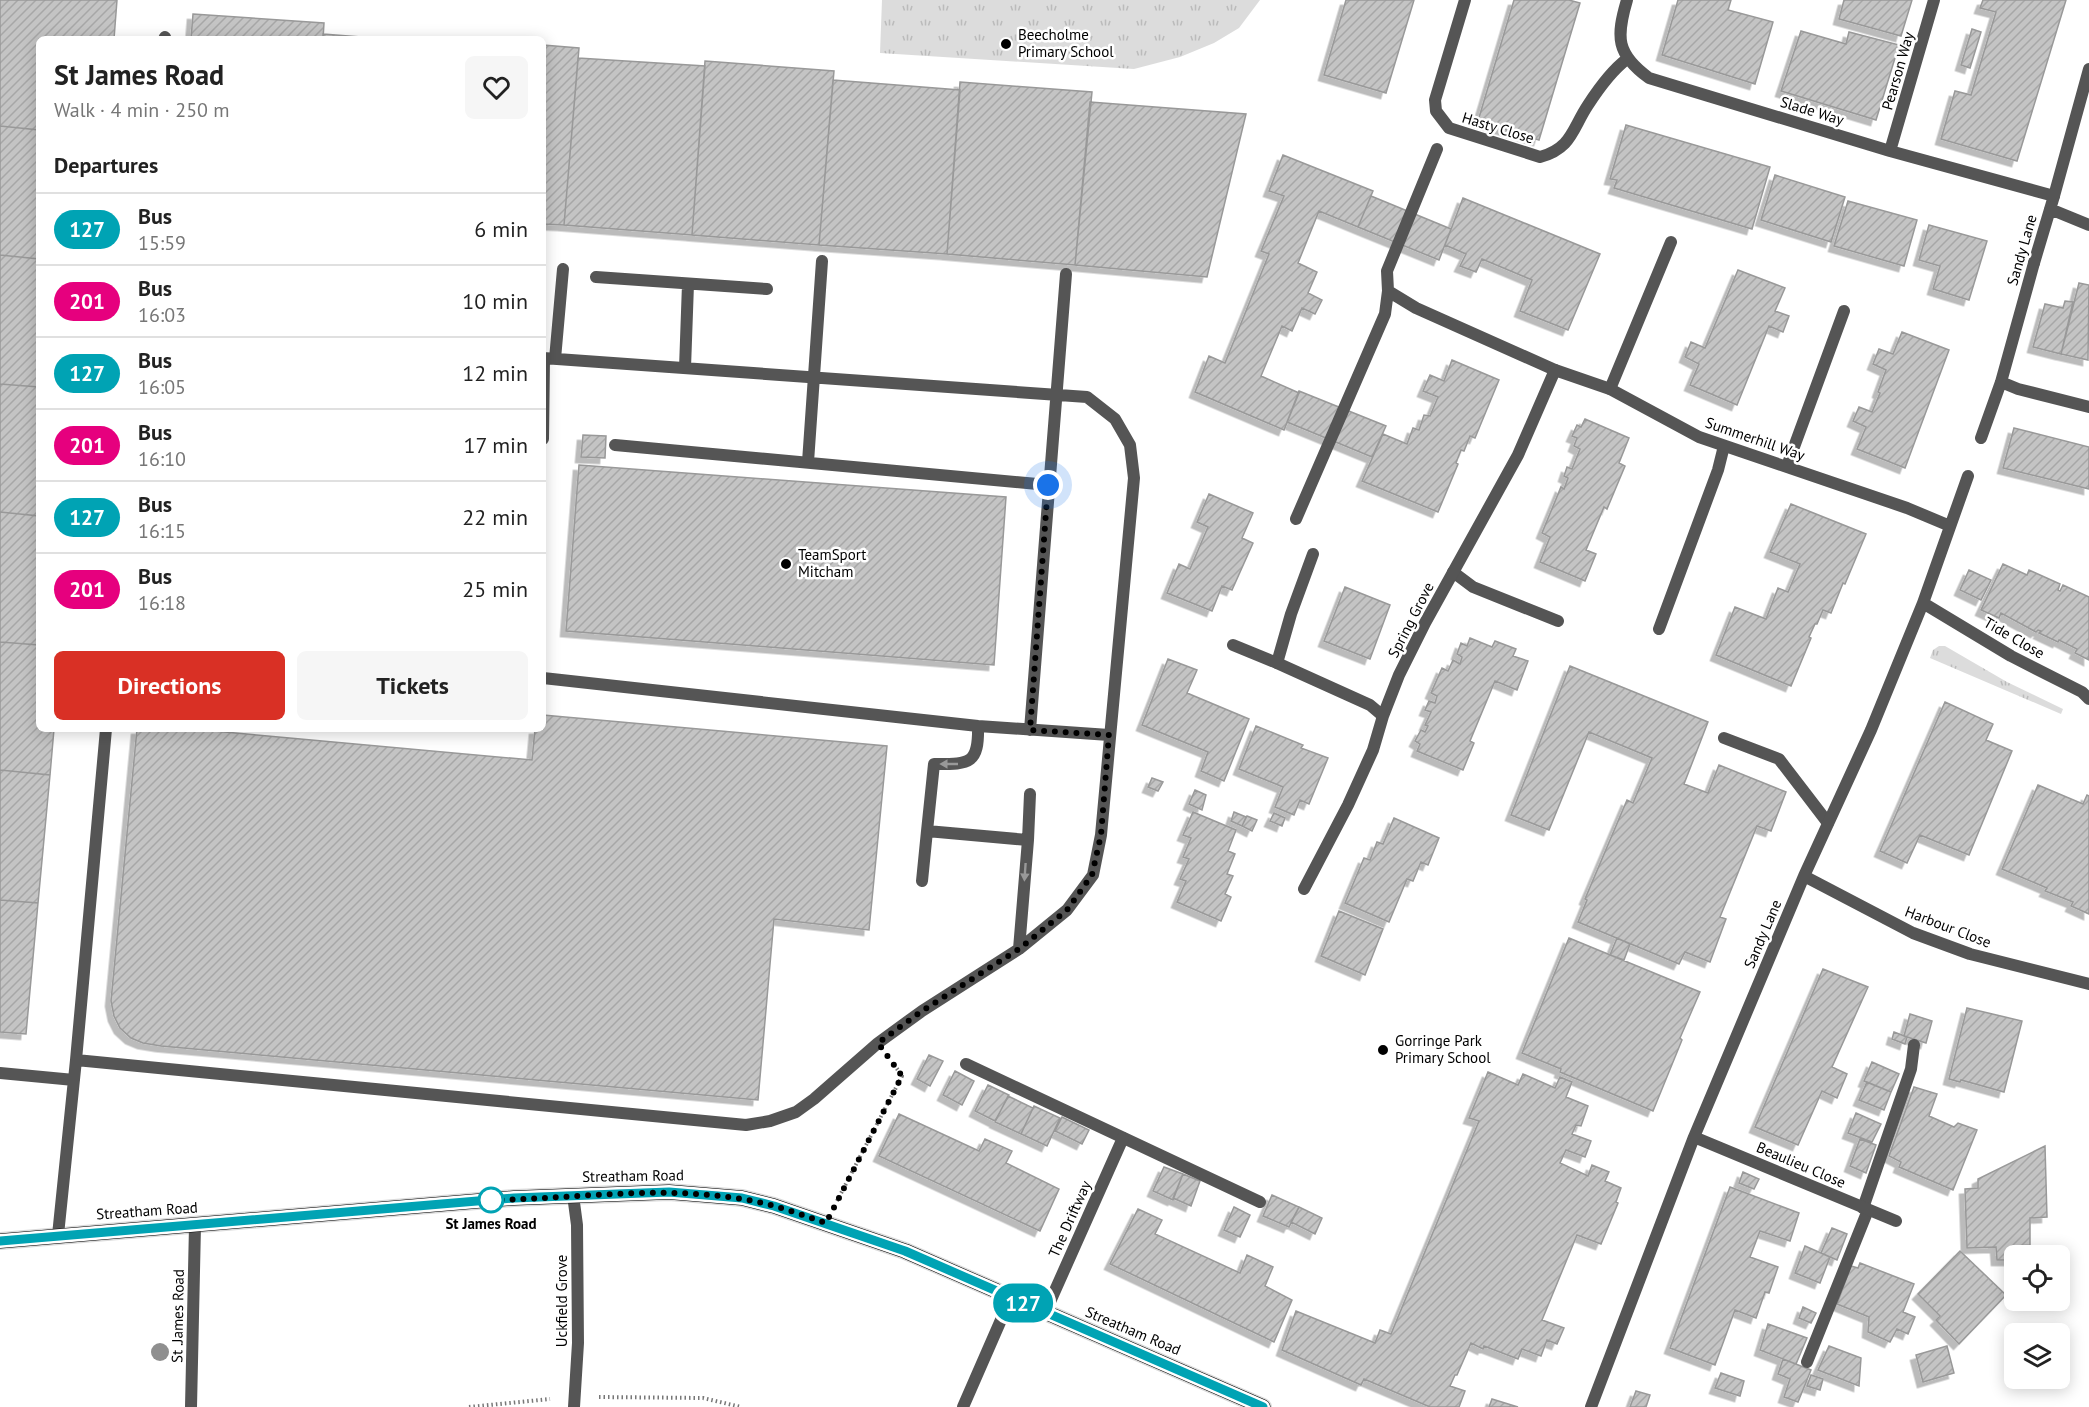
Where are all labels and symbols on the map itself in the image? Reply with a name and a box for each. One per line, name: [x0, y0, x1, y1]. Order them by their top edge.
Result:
place label: Beecholme Primary School: [1018, 25, 1114, 61]
street label: Pearson Way: [1877, 30, 1918, 112]
marker: Beecholme Primary School: [999, 37, 1013, 51]
street label: Slade Way: [1778, 92, 1846, 129]
street label: Hasty Close: [1460, 108, 1536, 147]
street label: Sandy Lane: [2002, 212, 2041, 287]
street label: Summerhill Way: [1703, 413, 1807, 464]
your location: [1033, 470, 1063, 500]
place label: TeamSport Mitcham: [798, 545, 866, 581]
marker: TeamSport Mitcham: [779, 557, 793, 571]
street label: Spring Grove: [1383, 579, 1438, 661]
street label: Tide Close: [1981, 613, 2048, 663]
one-way arrow: [939, 759, 958, 769]
one-way arrow: [1021, 862, 1030, 881]
street label: Sandy Lane: [1740, 897, 1786, 971]
street label: Harbour Close: [1902, 901, 1994, 952]
place label: Gorringe Park Primary School: [1395, 1031, 1491, 1067]
marker: Gorringe Park Primary School: [1376, 1043, 1390, 1057]
street label: Beaulieu Close: [1754, 1137, 1849, 1192]
street label: Streatham Road: [582, 1165, 684, 1186]
street label: The Driftway: [1044, 1177, 1095, 1260]
marker: St James Road: [478, 1187, 504, 1213]
street label: Streatham Road: [95, 1197, 198, 1224]
place label: St James Road: [445, 1214, 537, 1233]
street label: Uckfield Grove: [552, 1255, 571, 1347]
street label: St .James Road: [167, 1269, 188, 1363]
line badge: 127: [988, 1284, 1058, 1322]
street label: Streatham Road: [1083, 1302, 1184, 1359]

